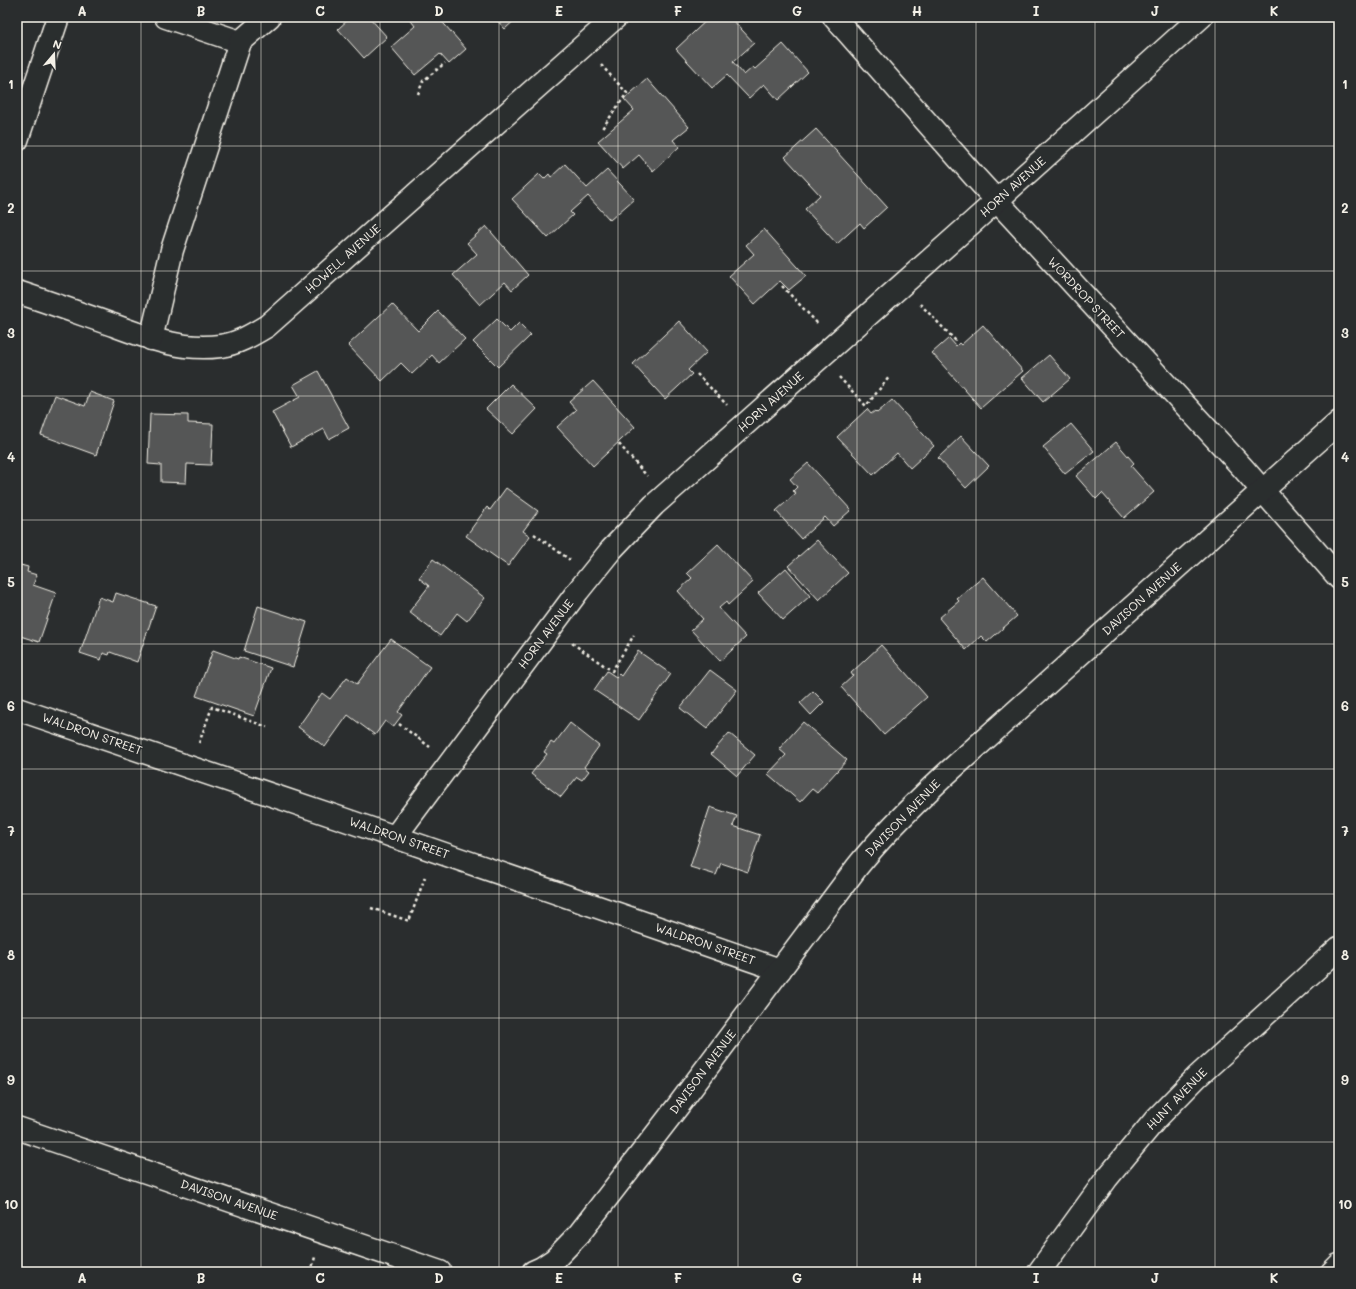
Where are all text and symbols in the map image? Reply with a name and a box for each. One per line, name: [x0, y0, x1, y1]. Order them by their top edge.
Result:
text: A: [77, 2, 87, 19]
text: B: [197, 2, 206, 19]
text: C: [315, 2, 325, 19]
text: D: [434, 2, 444, 19]
text: E: [555, 2, 563, 19]
text: F: [674, 2, 682, 19]
text: G: [792, 2, 802, 19]
text: H: [912, 2, 922, 19]
text: I: [1033, 2, 1040, 19]
text: J: [1151, 2, 1159, 19]
text: K: [1270, 2, 1279, 19]
north arrow: [34, 34, 74, 74]
text: N: [51, 36, 64, 53]
text: 1: [8, 75, 14, 92]
text: 1: [1342, 75, 1348, 92]
street label: HORN AVENUE: [976, 152, 1049, 220]
text: 2: [7, 199, 15, 216]
text: 2: [1341, 199, 1349, 216]
street label: HOWELL AVENUE: [301, 220, 384, 297]
street label: WORDROP STREET: [1045, 253, 1129, 342]
text: 3: [7, 324, 15, 341]
text: 3: [1341, 324, 1349, 341]
street label: HORN AVENUE: [734, 367, 807, 435]
text: 4: [7, 448, 15, 465]
text: 4: [1341, 448, 1349, 465]
street label: DAVISON AVENUE: [1098, 558, 1184, 638]
text: 5: [7, 573, 15, 590]
text: 5: [1341, 573, 1349, 590]
street label: HORN AVENUE: [514, 595, 577, 671]
text: 6: [7, 697, 15, 714]
text: 6: [1341, 697, 1349, 714]
street label: WALDRON STREET: [40, 708, 145, 758]
street label: DAVISON AVENUE: [861, 775, 943, 859]
street label: WALDRON STREET: [347, 812, 452, 862]
text: 7: [7, 822, 15, 839]
text: 7: [1341, 822, 1349, 839]
street label: WALDRON STREET: [653, 918, 758, 968]
text: 8: [7, 946, 15, 963]
text: 8: [1341, 946, 1349, 963]
street label: DAVISON AVENUE: [665, 1026, 739, 1117]
street label: HUNT AVENUE: [1142, 1064, 1210, 1133]
text: 9: [7, 1071, 15, 1088]
text: 9: [1341, 1071, 1349, 1088]
street label: DAVISON AVENUE: [179, 1175, 280, 1223]
text: 10: [4, 1195, 18, 1212]
text: 10: [1338, 1195, 1352, 1212]
text: A: [77, 1269, 87, 1286]
text: B: [197, 1269, 206, 1286]
text: C: [315, 1269, 325, 1286]
text: D: [434, 1269, 444, 1286]
text: E: [555, 1269, 563, 1286]
text: F: [674, 1269, 682, 1286]
text: G: [792, 1269, 802, 1286]
text: H: [912, 1269, 922, 1286]
text: I: [1033, 1269, 1040, 1286]
text: J: [1151, 1269, 1159, 1286]
text: K: [1270, 1269, 1279, 1286]

